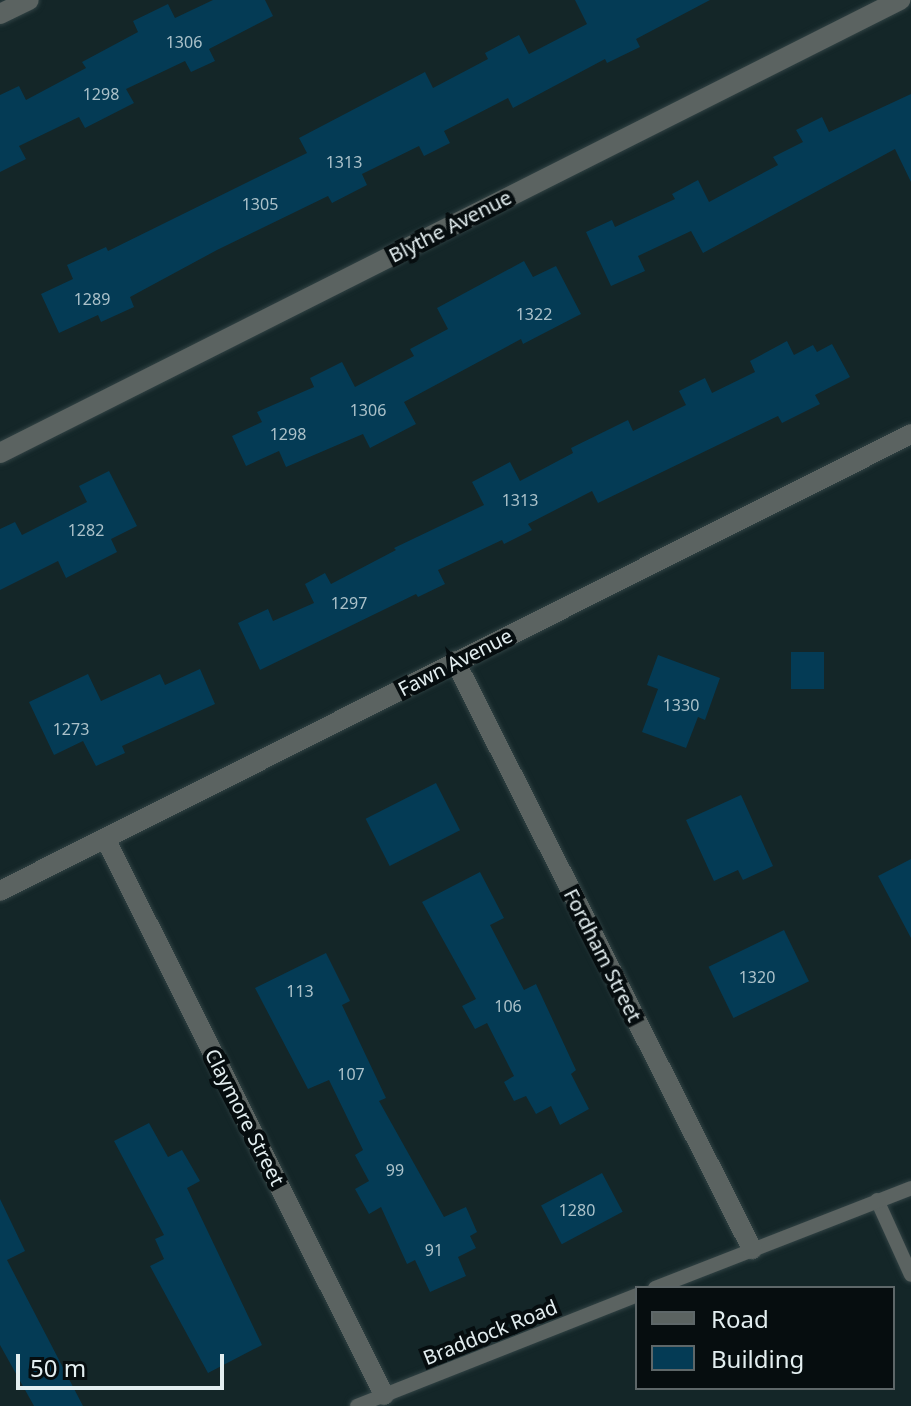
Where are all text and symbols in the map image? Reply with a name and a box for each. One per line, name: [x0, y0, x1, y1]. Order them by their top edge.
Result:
house number: 1306: [166, 32, 202, 52]
house number: 1298: [83, 84, 119, 104]
house number: 1313: [326, 152, 362, 172]
street label: Blythe Avenue: [385, 185, 515, 267]
house number: 1305: [242, 194, 278, 214]
house number: 1289: [74, 289, 110, 309]
house number: 1322: [516, 304, 552, 324]
house number: 1306: [350, 400, 386, 420]
house number: 1298: [270, 424, 306, 444]
house number: 1313: [502, 490, 538, 510]
house number: 1282: [68, 520, 104, 540]
house number: 1297: [331, 593, 367, 613]
street label: Fawn Avenue: [394, 623, 516, 701]
house number: 1330: [663, 695, 699, 715]
house number: 1273: [53, 719, 89, 739]
street label: Fordham Street: [559, 885, 647, 1025]
house number: 1320: [739, 967, 775, 987]
house number: 113: [286, 981, 314, 1001]
house number: 106: [494, 996, 522, 1016]
street label: Claymore Street: [200, 1045, 290, 1189]
house number: 107: [337, 1064, 365, 1084]
house number: 99: [386, 1160, 404, 1180]
house number: 1280: [559, 1200, 595, 1220]
house number: 91: [425, 1240, 443, 1260]
legend: [635, 1286, 895, 1390]
street label: Braddock Road: [420, 1294, 560, 1370]
text: Road: [711, 1302, 769, 1335]
scale bar: [20, 1338, 228, 1388]
text: Building: [711, 1342, 804, 1375]
text: 50 m: [30, 1351, 86, 1384]

